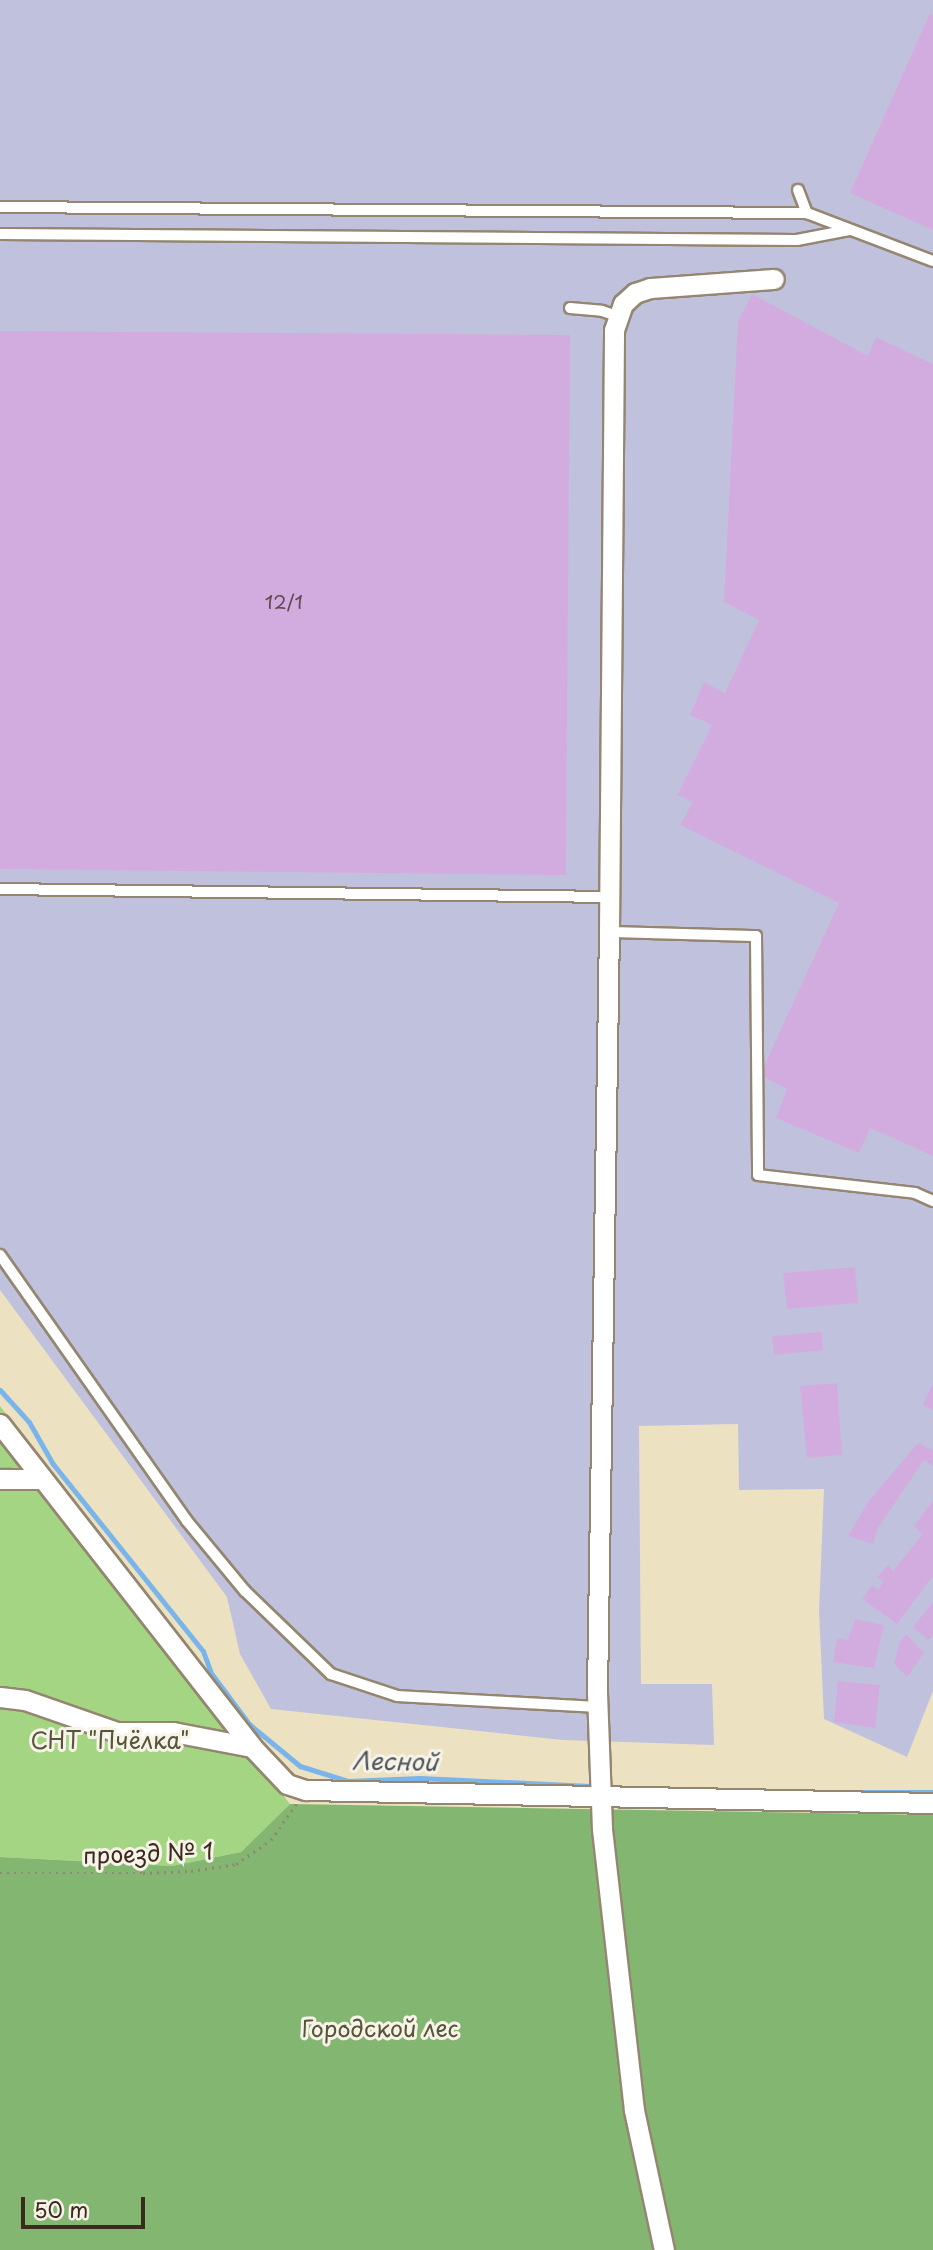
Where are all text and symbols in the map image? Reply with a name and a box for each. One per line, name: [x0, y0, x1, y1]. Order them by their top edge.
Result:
house number: 12/1: [265, 591, 303, 613]
park label: СНТ "Пчёлка": [30, 1726, 190, 1754]
water label: Лесной: [352, 1746, 438, 1776]
street label: проезд № 1: [82, 1837, 214, 1869]
park label: Городской лес: [302, 2014, 458, 2042]
scale bar: [24, 2184, 149, 2228]
text: 50 m: [34, 2193, 88, 2225]

